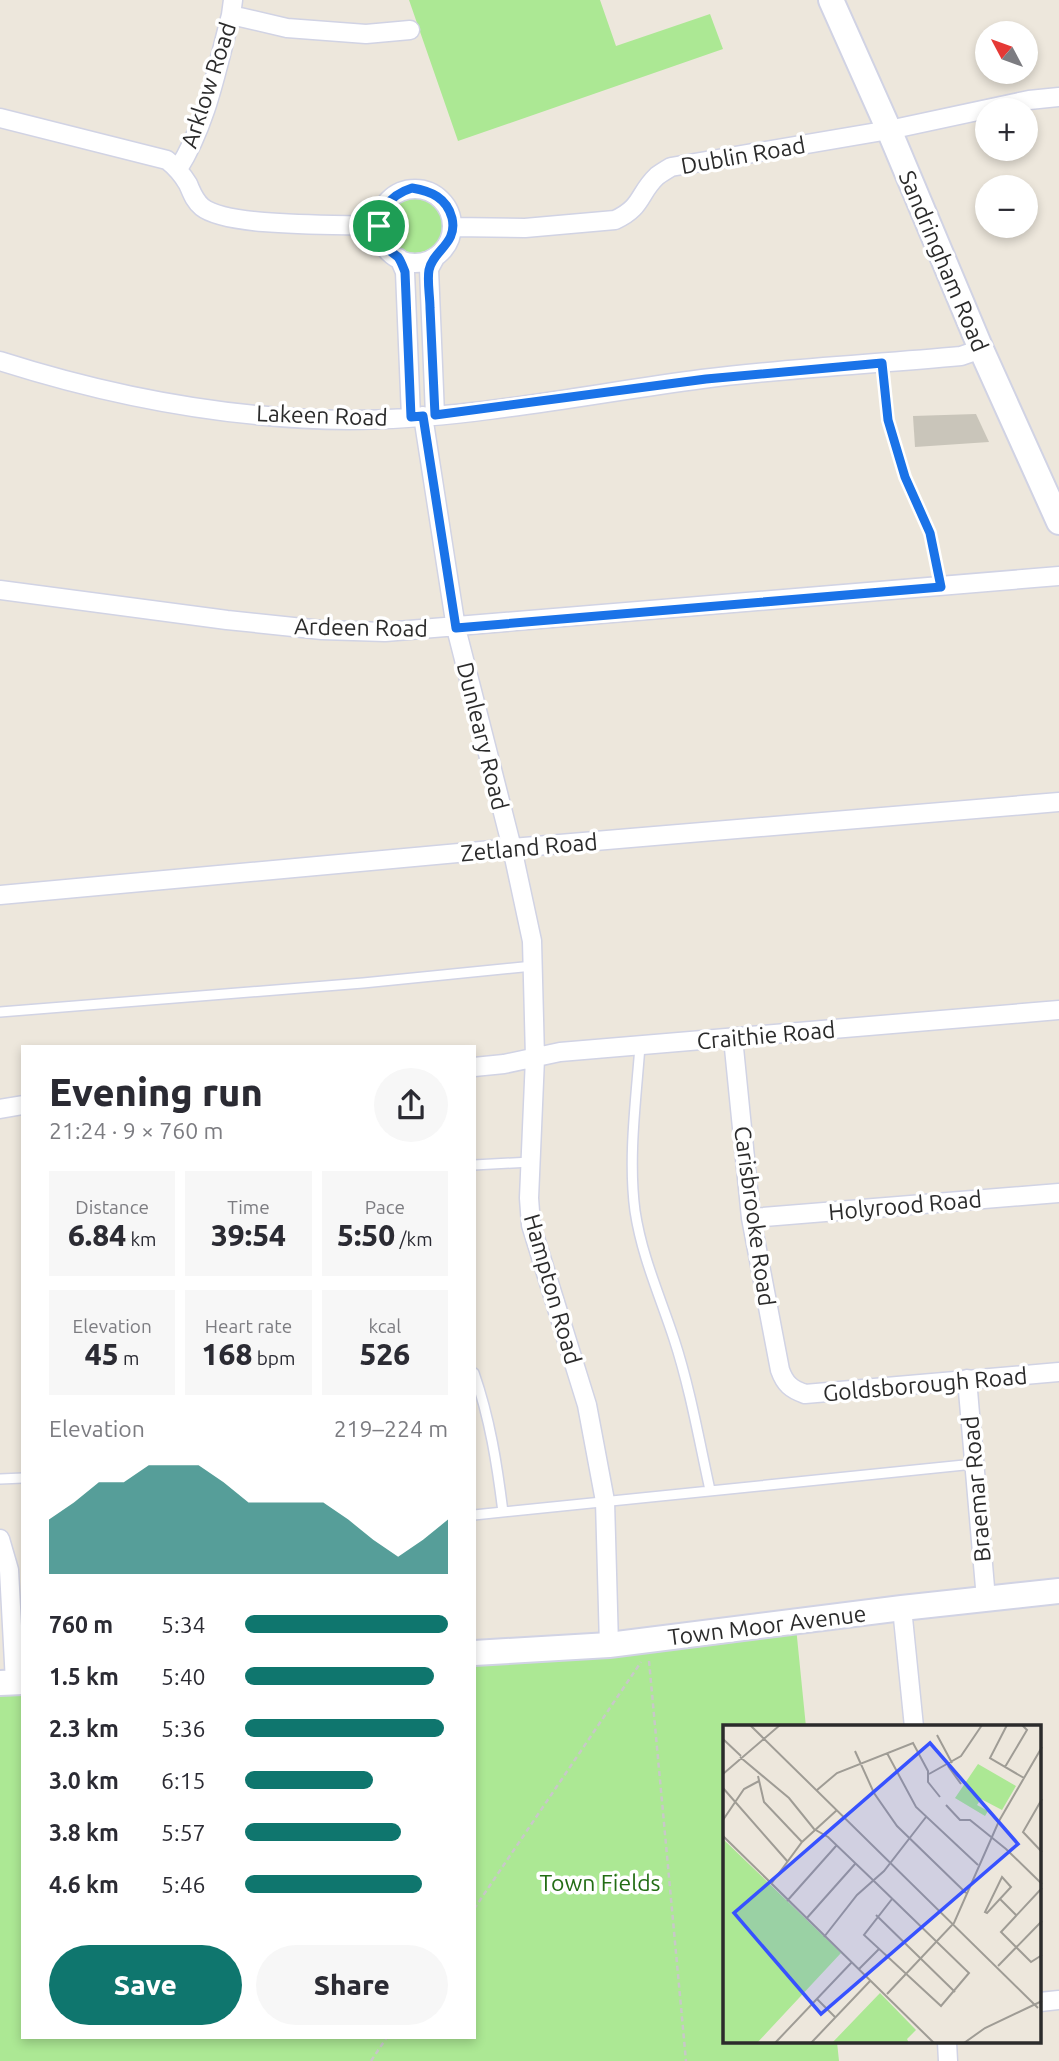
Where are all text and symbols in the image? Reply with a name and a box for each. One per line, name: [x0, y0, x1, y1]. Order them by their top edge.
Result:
street label: Arklow Road: [176, 19, 240, 151]
north arrow: [975, 21, 1038, 84]
map controls: [975, 21, 1038, 238]
button: +: [975, 98, 1038, 161]
street label: Dublin Road: [679, 132, 807, 178]
street label: Sandringham Road: [895, 167, 993, 355]
button: −: [975, 175, 1038, 238]
pin: [349, 196, 409, 256]
icon: arrive: [360, 207, 398, 245]
street label: Lakeen Road: [256, 400, 388, 430]
street label: Ardeen Road: [294, 613, 428, 641]
street label: Dunleary Road: [453, 659, 513, 813]
street label: Zetland Road: [459, 829, 599, 865]
street label: Craithie Road: [696, 1016, 836, 1054]
button: share: [374, 1068, 448, 1142]
text: Evening run: [49, 1071, 263, 1113]
text: 21:24 · 9 × 760 m: [49, 1118, 223, 1143]
street label: Carisbrooke Road: [730, 1124, 780, 1308]
street label: Holyrood Road: [827, 1186, 983, 1224]
text: Distance: [75, 1196, 149, 1218]
text: Time: [227, 1196, 270, 1218]
text: Pace: [365, 1196, 405, 1218]
street label: Hampton Road: [520, 1211, 586, 1367]
text: 6.84: [68, 1218, 126, 1252]
text: 39:54: [211, 1218, 286, 1252]
text: 5:50: [337, 1218, 395, 1252]
text: km: [126, 1228, 156, 1250]
text: /km: [395, 1228, 433, 1250]
text: Elevation: [73, 1315, 152, 1337]
text: Heart rate: [205, 1315, 292, 1337]
text: kcal: [368, 1315, 401, 1337]
text: 45: [85, 1337, 119, 1371]
text: 168: [202, 1337, 252, 1371]
text: 526: [359, 1337, 410, 1371]
text: m: [119, 1347, 139, 1369]
text: bpm: [252, 1347, 295, 1369]
street label: Goldsborough Road: [822, 1363, 1028, 1405]
street label: Braemar Road: [957, 1415, 995, 1563]
text: Elevation: [49, 1416, 145, 1441]
text: 219–224 m: [334, 1416, 448, 1441]
street label: Town Moor Avenue: [666, 1600, 868, 1650]
text: 760 m: [49, 1612, 113, 1637]
text: 5:34: [161, 1612, 206, 1637]
text: 1.5 km: [49, 1664, 119, 1689]
text: 5:40: [161, 1664, 206, 1689]
text: 2.3 km: [49, 1716, 119, 1741]
text: 5:36: [161, 1716, 206, 1741]
inset map: [723, 1725, 1042, 2044]
text: 3.0 km: [49, 1768, 119, 1793]
text: 6:15: [161, 1768, 206, 1793]
text: 3.8 km: [49, 1820, 119, 1845]
text: 5:57: [161, 1820, 206, 1845]
park label: Town Fields: [539, 1870, 661, 1895]
text: 4.6 km: [49, 1872, 119, 1897]
text: 5:46: [161, 1872, 206, 1897]
button: Save: [49, 1945, 242, 2025]
button: Share: [256, 1945, 448, 2025]

